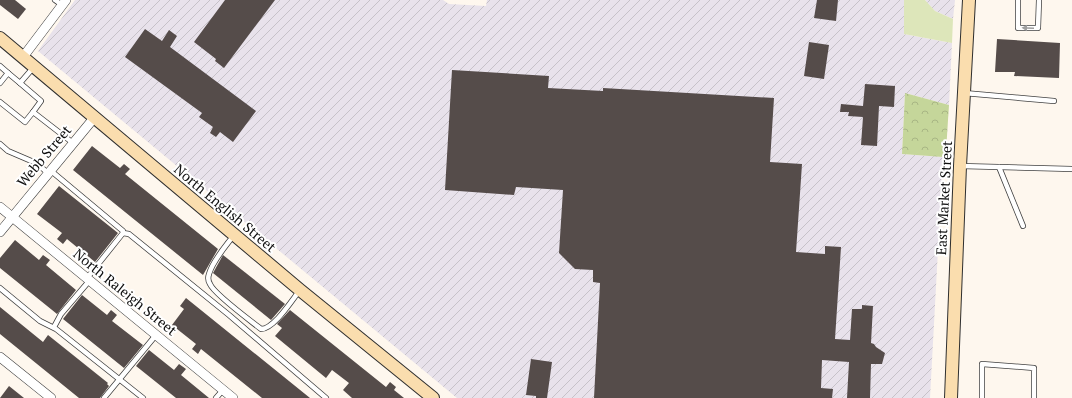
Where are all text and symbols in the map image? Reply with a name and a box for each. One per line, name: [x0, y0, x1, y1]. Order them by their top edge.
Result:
one-way arrow: [1021, 25, 1034, 31]
street label: Webb Street: [12, 120, 76, 191]
street label: East Market Street: [931, 140, 956, 256]
street label: North English Street: [170, 159, 281, 256]
street label: North Raleigh Street: [70, 244, 182, 340]

